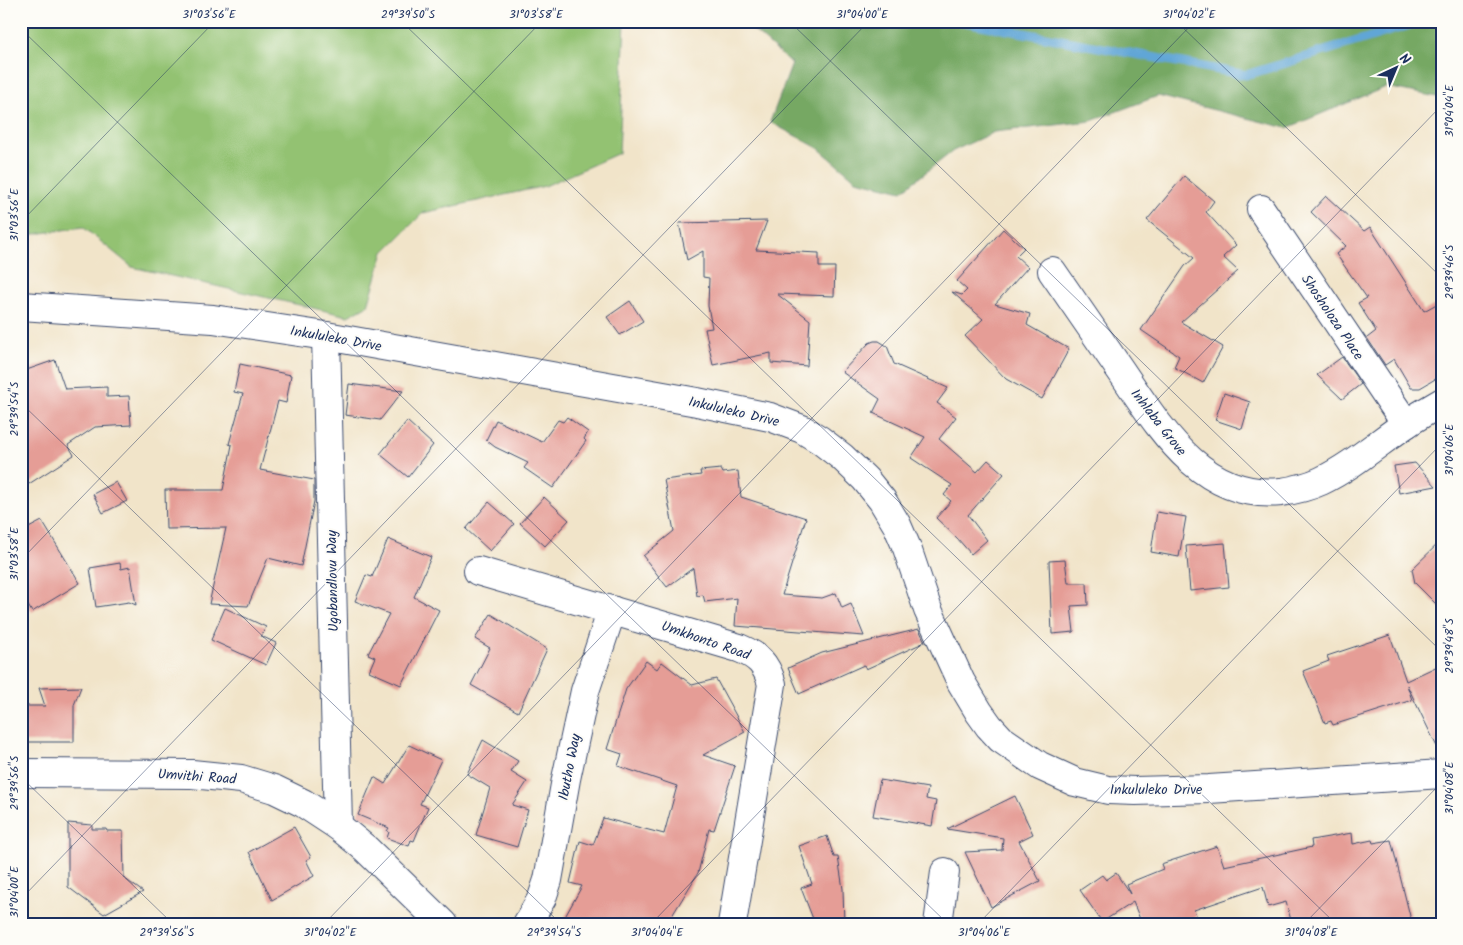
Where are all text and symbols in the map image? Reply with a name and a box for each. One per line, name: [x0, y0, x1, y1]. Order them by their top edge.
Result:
text: 31°03'56"E: [182, 5, 237, 24]
text: 29°39'50"S: [381, 5, 436, 24]
text: 31°03'58"E: [509, 5, 564, 24]
text: 31°04'00"E: [836, 5, 889, 24]
text: 31°04'02"E: [1162, 5, 1216, 24]
north arrow: [1370, 42, 1420, 92]
text: N: [1394, 48, 1415, 70]
text: 31°04'04"E: [1440, 84, 1459, 137]
text: 31°03'56"E: [5, 187, 24, 242]
text: 29°39'46"S: [1440, 244, 1459, 299]
street label: Shosholoza Place: [1295, 270, 1369, 365]
street label: Inkululeko Drive: [288, 320, 384, 358]
text: 29°39'54"S: [5, 381, 24, 436]
street label: Inhlaba Grove: [1125, 384, 1192, 462]
street label: Inkululeko Drive: [686, 391, 782, 433]
text: 31°04'06"E: [1440, 423, 1459, 476]
text: 31°03'58"E: [5, 526, 24, 581]
street label: Ugobandlovu Way: [321, 529, 345, 632]
street label: Umkhonto Road: [658, 615, 754, 667]
text: 29°39'48"S: [1440, 618, 1459, 674]
street label: Ibutho Way: [553, 732, 587, 802]
text: 29°39'56"S: [5, 755, 24, 810]
text: 31°04'08"E: [1440, 760, 1459, 815]
street label: Umvithi Road: [157, 763, 238, 791]
street label: Inkululeko Drive: [1110, 779, 1203, 801]
text: 31°04'00"E: [5, 865, 24, 918]
text: 29°39'56"S: [140, 923, 195, 942]
text: 31°04'02"E: [303, 923, 357, 942]
text: 29°39'54"S: [527, 923, 582, 942]
text: 31°04'04"E: [631, 923, 684, 942]
text: 31°04'06"E: [958, 923, 1011, 942]
text: 31°04'08"E: [1284, 923, 1339, 942]

